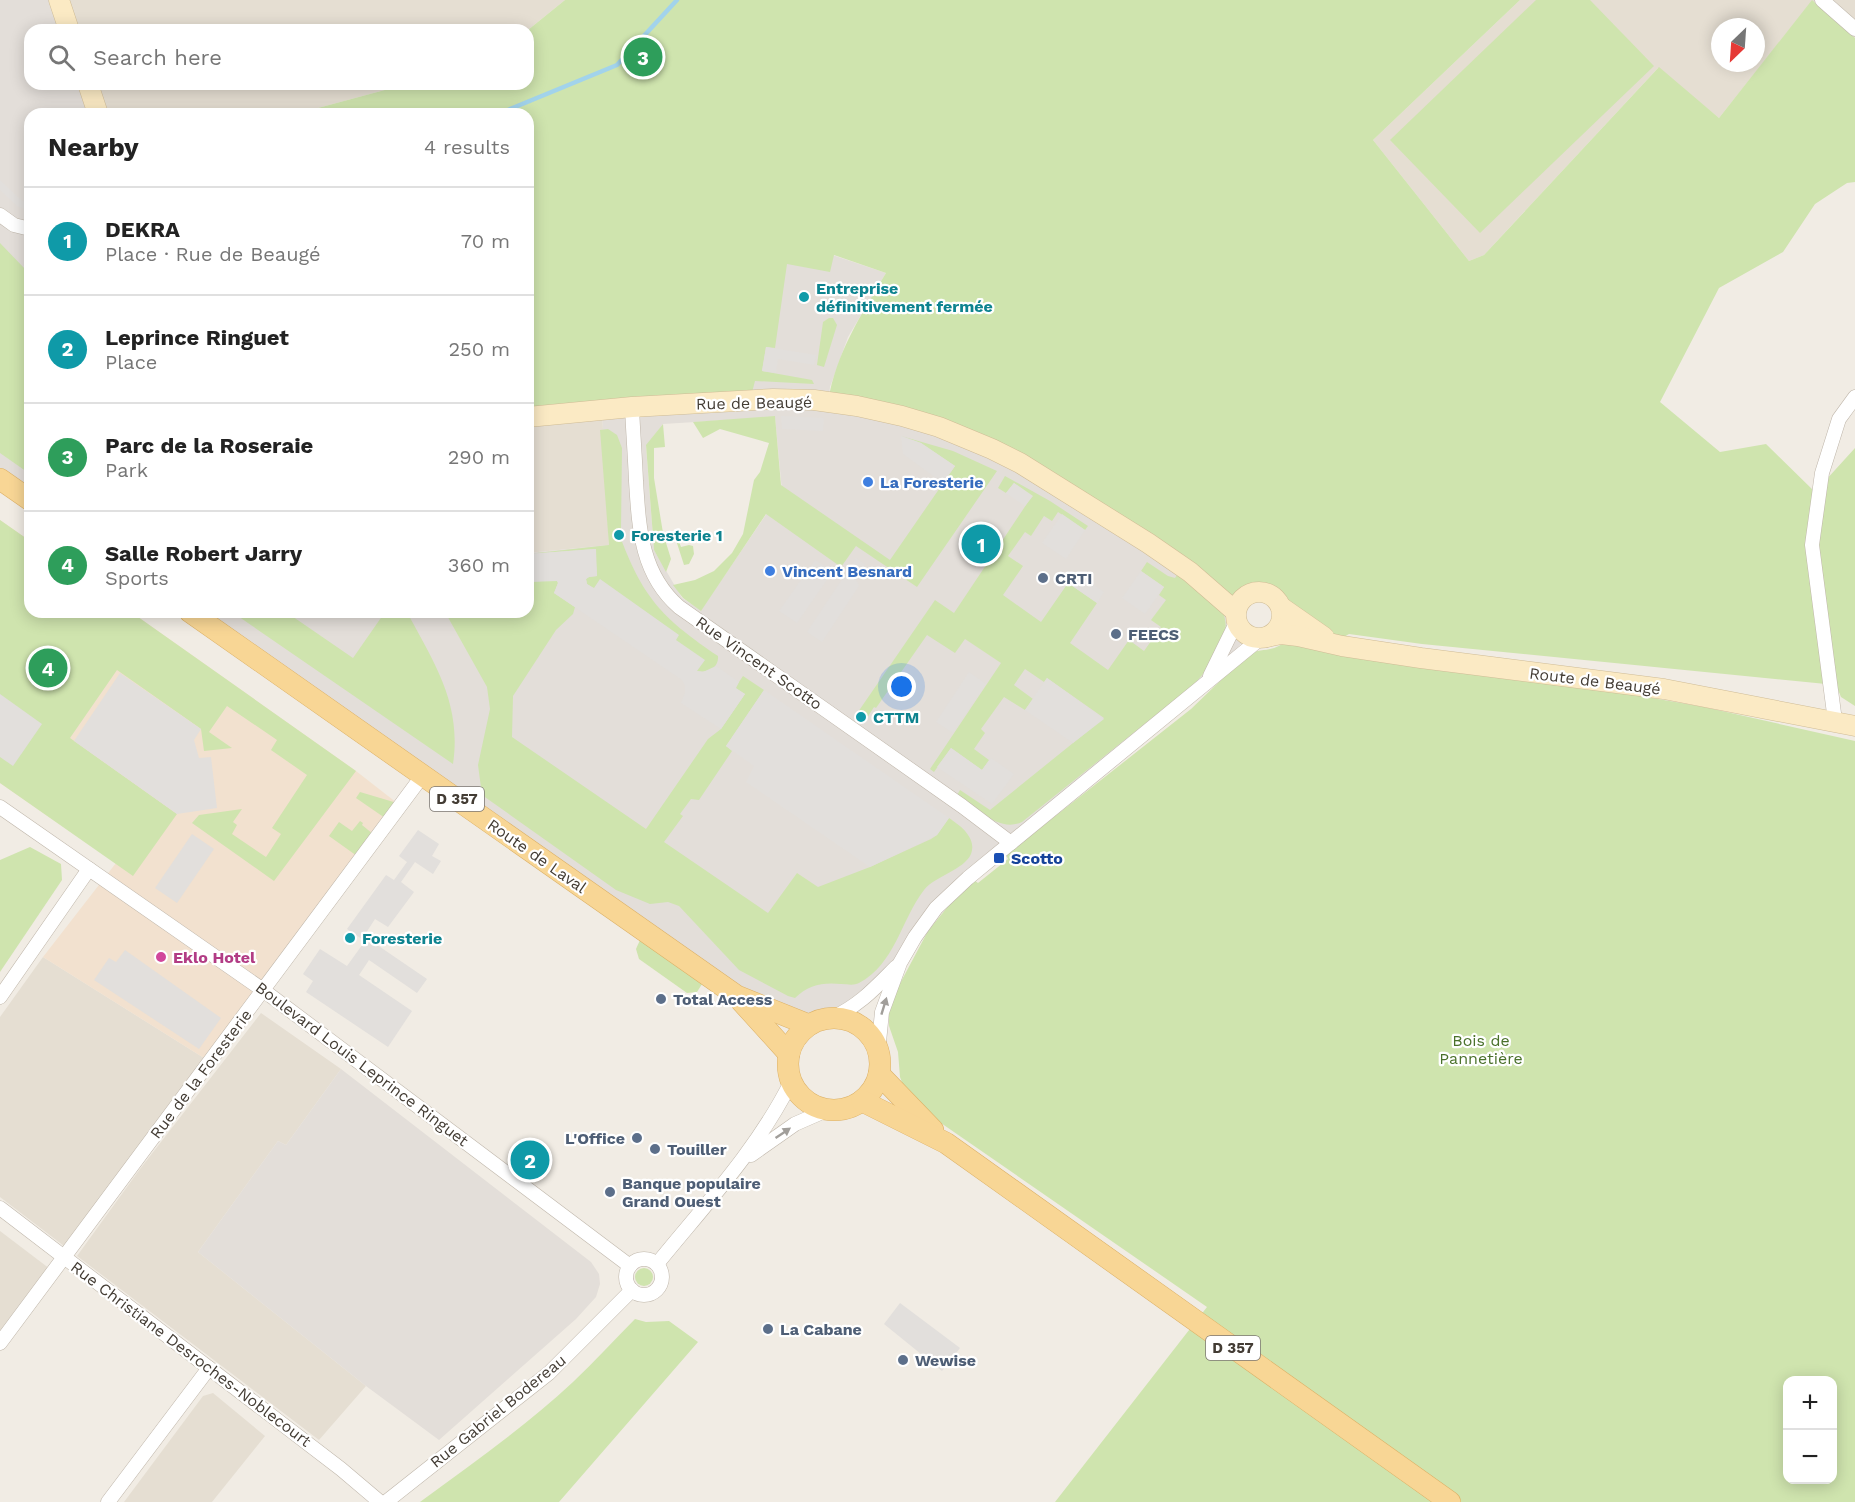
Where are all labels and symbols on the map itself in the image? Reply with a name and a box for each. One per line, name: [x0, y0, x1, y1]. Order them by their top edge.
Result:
north arrow: [1711, 18, 1765, 72]
pin: 3: [624, 34, 662, 80]
place label: Entreprise définitivement fermée: [816, 279, 993, 316]
marker: Entreprise définitivement fermée: [797, 290, 811, 304]
street label: Rue de Beaugé: [696, 392, 812, 414]
place label: La Foresterie: [880, 473, 984, 492]
marker: La Foresterie: [861, 475, 875, 489]
pin: 1: [962, 522, 1000, 566]
place label: Foresterie 1: [631, 526, 723, 545]
marker: Foresterie 1: [612, 528, 626, 542]
place label: Vincent Besnard: [782, 562, 912, 581]
marker: Vincent Besnard: [763, 564, 777, 578]
place label: CRTI: [1055, 569, 1092, 588]
marker: CRTI: [1036, 571, 1050, 585]
street label: Rue Vincent Scotto: [692, 612, 826, 714]
place label: FEECS: [1128, 625, 1179, 644]
marker: FEECS: [1109, 627, 1123, 641]
pin: 4: [28, 646, 68, 690]
street label: Route de Beaugé: [1528, 664, 1662, 698]
your location: [887, 672, 916, 701]
place label: CTTM: [873, 708, 919, 727]
marker: CTTM: [854, 710, 868, 724]
road number: D 357: [430, 787, 484, 811]
street label: Route de Laval: [484, 815, 590, 897]
place label: Scotto: [1011, 849, 1063, 868]
marker: Scotto: [992, 851, 1006, 865]
place label: Foresterie: [362, 929, 442, 948]
marker: Foresterie: [343, 931, 357, 945]
place label: Eklo Hotel: [173, 948, 256, 967]
marker: Eklo Hotel: [154, 950, 168, 964]
street label: Boulevard Louis Leprince Ringuet: [252, 978, 472, 1150]
place label: Total Access: [673, 990, 773, 1009]
marker: Total Access: [654, 992, 668, 1006]
one-way arrow: [880, 997, 890, 1015]
street label: Rue de la Foresterie: [146, 1006, 256, 1142]
park label: Bois de Pannetière: [1439, 1031, 1523, 1068]
one-way arrow: [774, 1127, 790, 1139]
place label: L'Office: [565, 1129, 625, 1148]
marker: L'Office: [630, 1131, 644, 1145]
pin: 2: [510, 1138, 550, 1182]
place label: Touiller: [667, 1140, 727, 1159]
marker: Touiller: [648, 1142, 662, 1156]
place label: Banque populaire Grand Ouest: [622, 1174, 761, 1211]
marker: Banque populaire Grand Ouest: [603, 1185, 617, 1199]
street label: Rue Christiane Desroches-Noblecourt: [67, 1257, 315, 1451]
place label: La Cabane: [780, 1320, 862, 1339]
marker: La Cabane: [761, 1322, 775, 1336]
road number: D 357: [1206, 1336, 1260, 1360]
street label: Rue Gabriel Bodereau: [426, 1350, 570, 1472]
place label: Wewise: [915, 1351, 976, 1370]
marker: Wewise: [896, 1353, 910, 1367]

